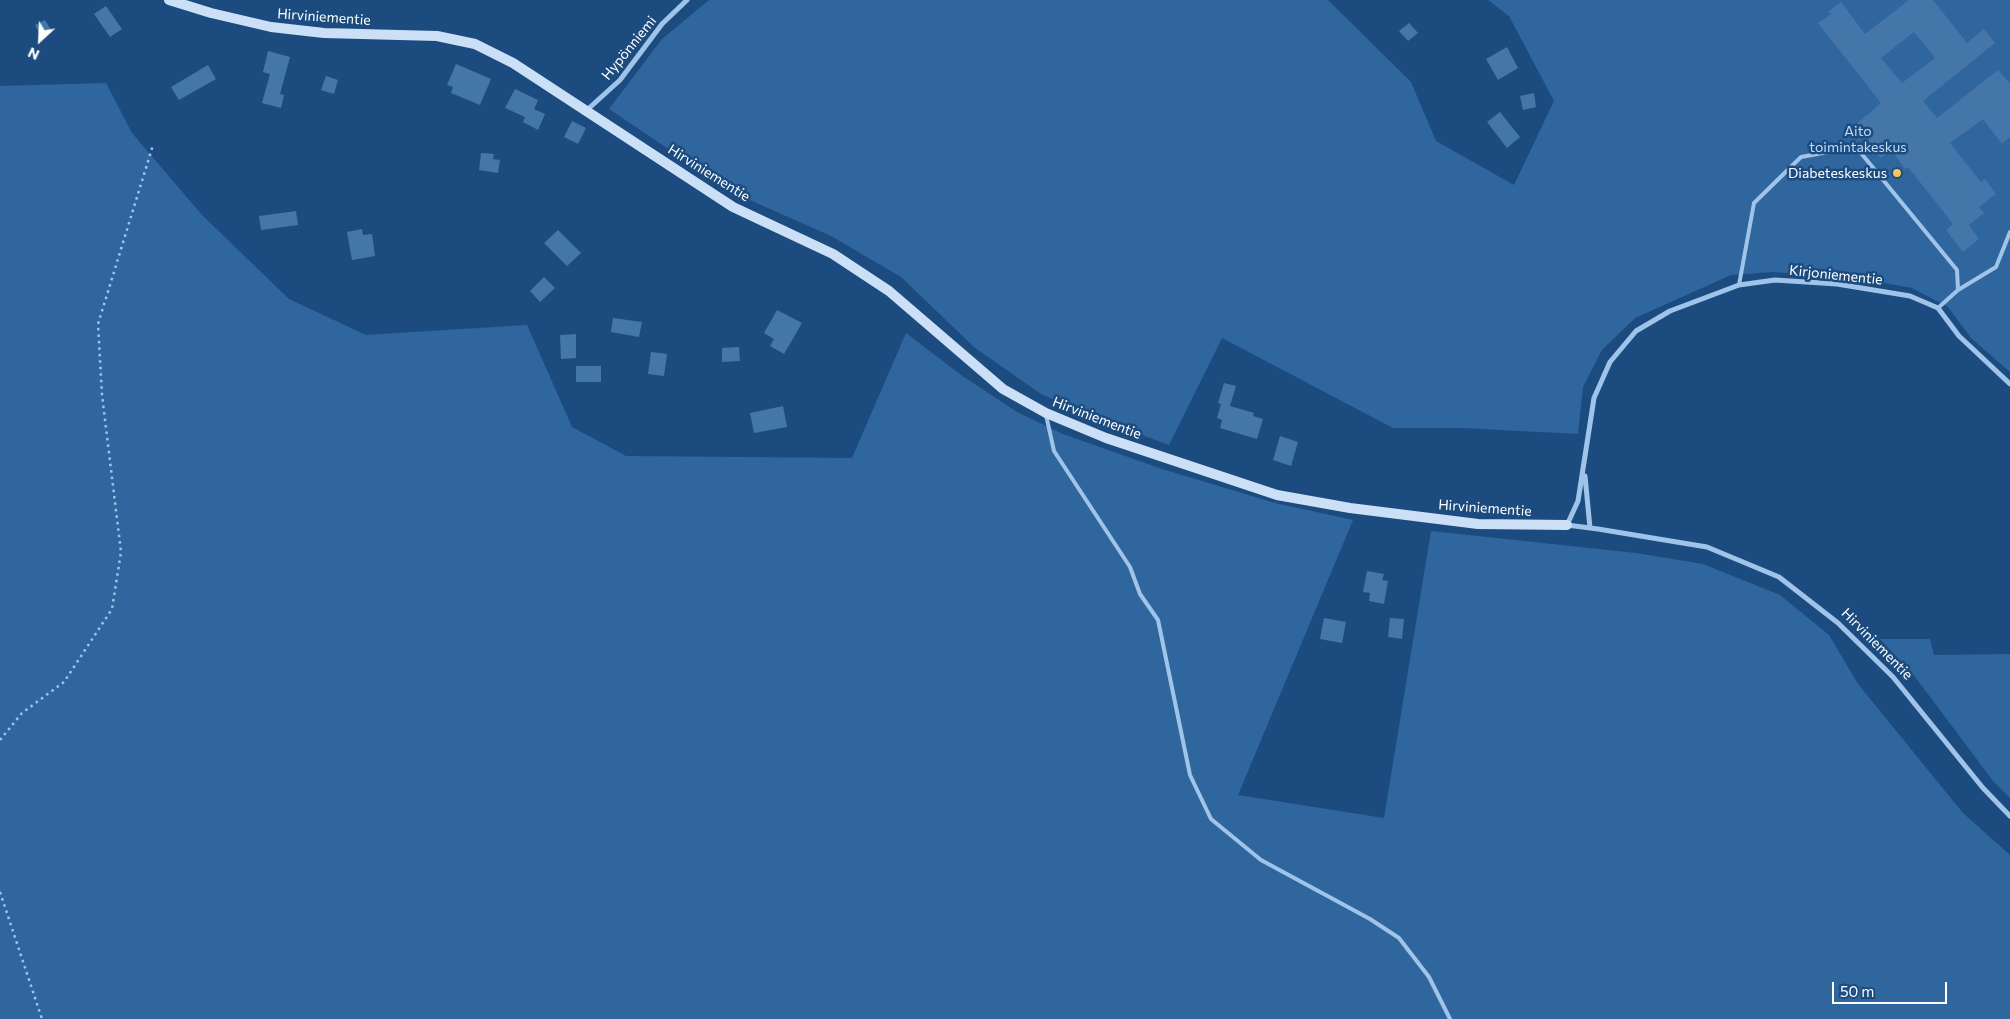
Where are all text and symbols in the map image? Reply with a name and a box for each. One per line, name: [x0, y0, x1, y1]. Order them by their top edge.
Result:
street label: Hirviniementie: [277, 5, 371, 29]
street label: Hypönniemi: [598, 13, 660, 83]
north arrow: [15, 15, 65, 65]
text: N: [25, 44, 42, 64]
park label: Aito toimintakeskus: [1809, 123, 1907, 156]
street label: Hirviniementie: [665, 141, 753, 205]
place label: Diabeteskeskus: [1788, 165, 1887, 181]
marker: Diabeteskeskus: [1891, 167, 1903, 179]
street label: Kirjoniementie: [1788, 262, 1884, 288]
street label: Hirviniementie: [1050, 393, 1144, 443]
street label: Hirviniementie: [1438, 496, 1532, 520]
street label: Hirviniementie: [1838, 605, 1916, 683]
scale bar: [1835, 972, 1950, 1004]
text: 50 m: [1840, 982, 1874, 1000]

